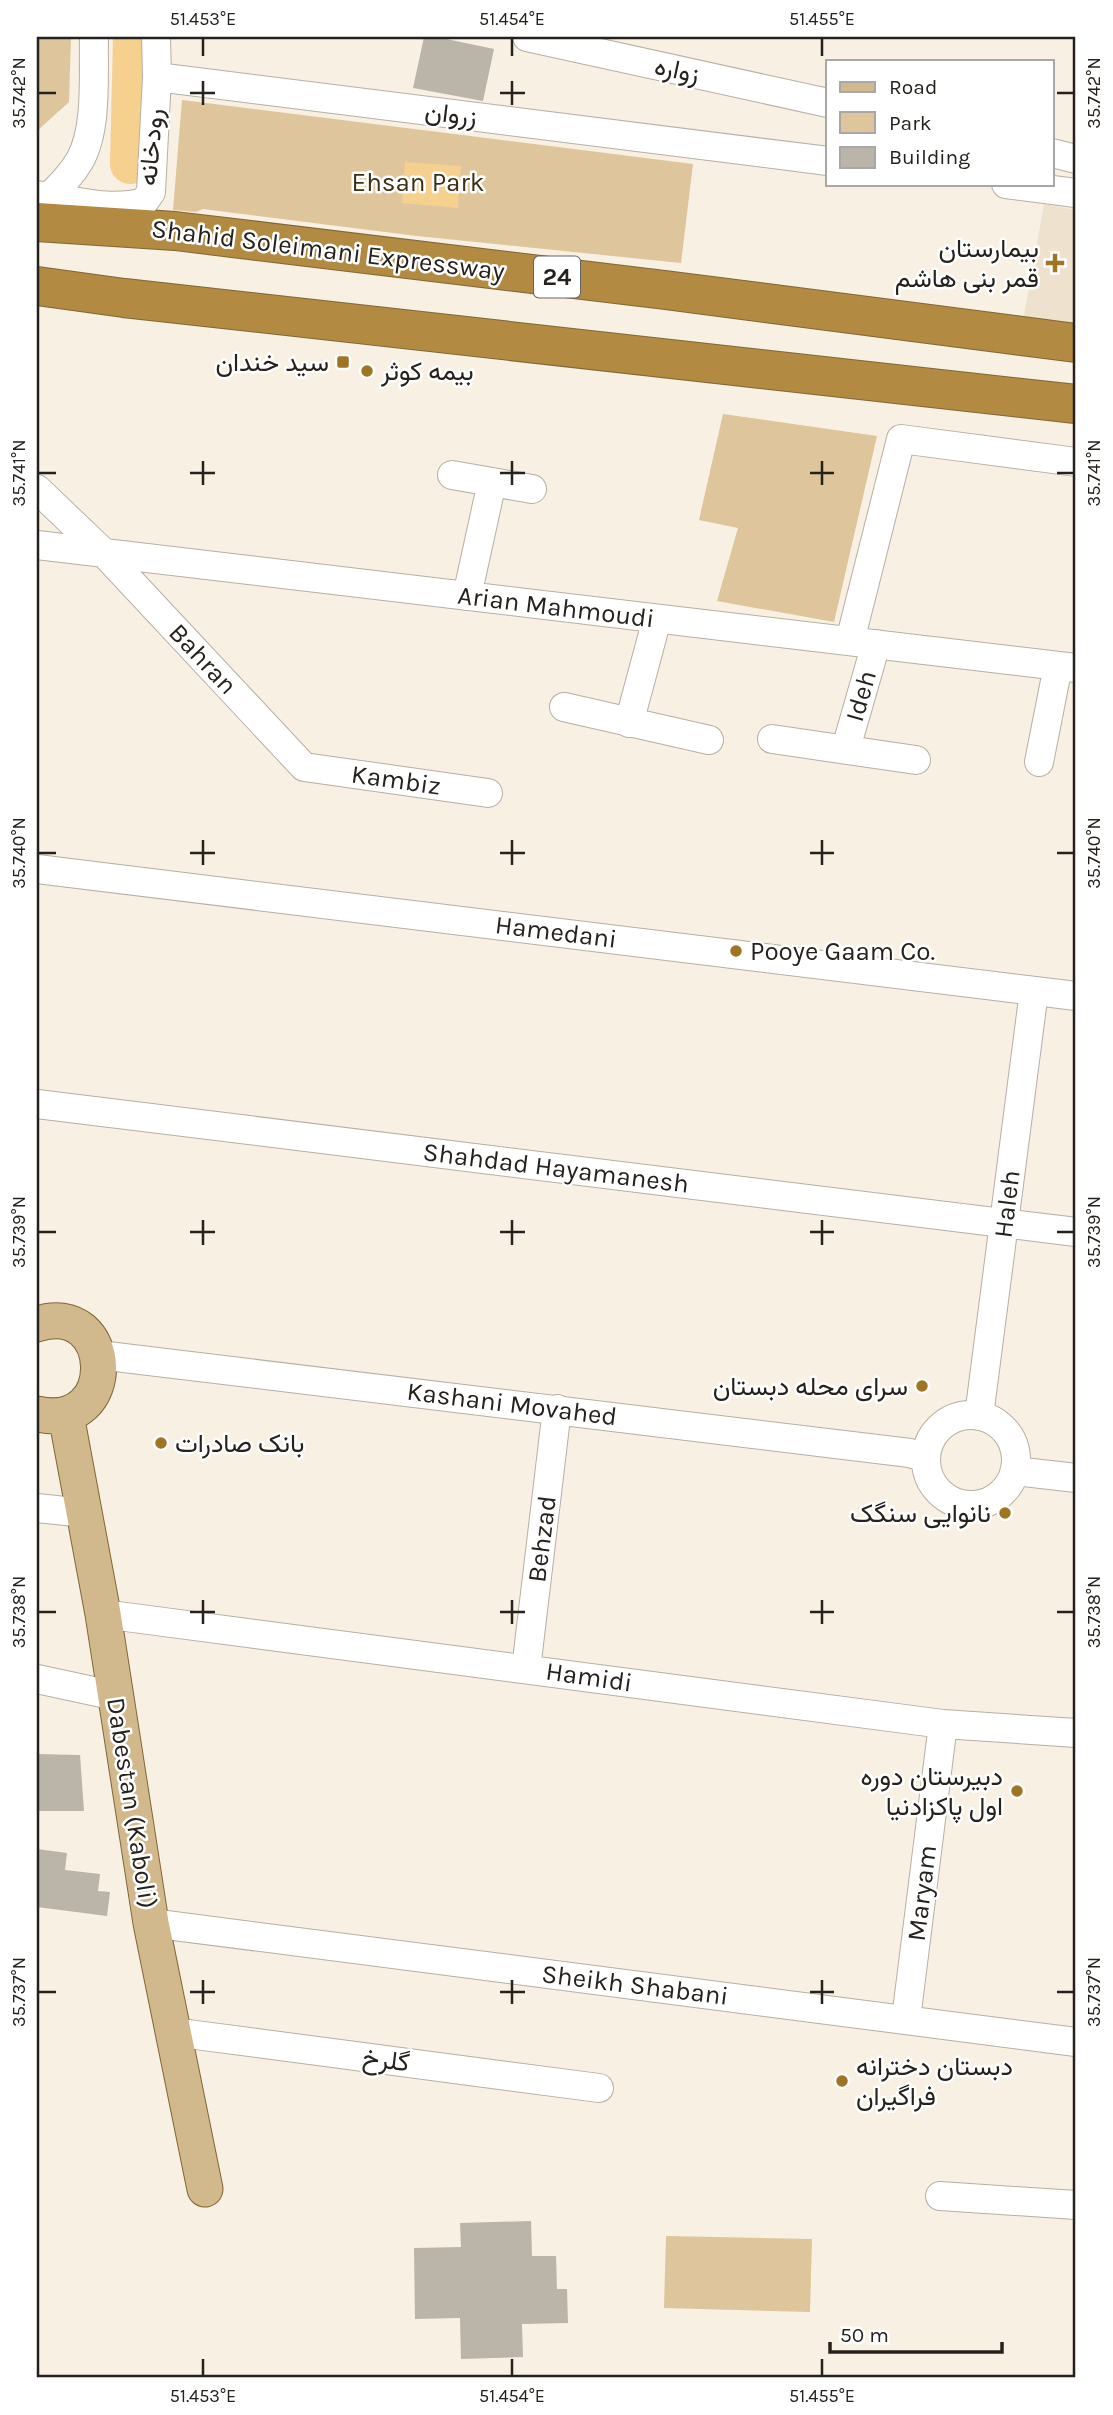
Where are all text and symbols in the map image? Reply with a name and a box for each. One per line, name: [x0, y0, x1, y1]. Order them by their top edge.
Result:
text: 51.453°E: [170, 8, 236, 30]
text: 51.454°E: [479, 8, 545, 30]
text: 51.455°E: [789, 8, 855, 30]
street label: زواره: [652, 50, 702, 90]
text: 35.742°N: [8, 57, 30, 129]
text: 35.742°N: [1083, 57, 1105, 129]
legend: [826, 60, 1054, 186]
text: Road: [889, 75, 937, 99]
street label: زروان: [423, 95, 479, 133]
street label: رودخانه: [132, 107, 170, 187]
text: Park: [889, 111, 932, 135]
text: Building: [889, 145, 970, 169]
park label: Ehsan Park: [352, 167, 484, 198]
street label: Shahid Soleimani Expressway: [150, 213, 506, 287]
place label: بیمارستان قمر بنی هاشم: [895, 233, 1039, 295]
marker: بیمارستان قمر بنی هاشم: [1045, 253, 1065, 273]
road number: 24: [534, 256, 580, 298]
place label: سید خندان: [215, 347, 329, 378]
marker: سید خندان: [335, 354, 351, 370]
place label: بیمه کوثر: [380, 356, 474, 387]
marker: بیمه کوثر: [359, 363, 375, 379]
text: 35.741°N: [8, 440, 30, 506]
text: 35.741°N: [1083, 440, 1105, 506]
street label: Arian Mahmoudi: [456, 580, 656, 634]
street label: Bahran: [162, 617, 244, 701]
street label: Ideh: [839, 667, 883, 725]
street label: Kambiz: [349, 758, 443, 802]
text: 35.740°N: [8, 817, 30, 889]
text: 35.740°N: [1083, 817, 1105, 889]
street label: Hamedani: [493, 909, 619, 955]
place label: Pooye Gaam Co.: [750, 936, 935, 967]
marker: Pooye Gaam Co.: [728, 943, 744, 959]
street label: Shahdad Hayamanesh: [421, 1136, 691, 1200]
street label: Haleh: [987, 1168, 1027, 1240]
text: 35.739°N: [8, 1196, 30, 1268]
text: 35.739°N: [1083, 1196, 1105, 1268]
place label: سرای محله دبستان: [713, 1371, 908, 1402]
street label: Kashani Movahed: [405, 1376, 619, 1432]
marker: سرای محله دبستان: [914, 1378, 930, 1394]
place label: بانک صادرات: [175, 1428, 304, 1459]
marker: بانک صادرات: [153, 1435, 169, 1451]
street label: Behzad: [521, 1494, 563, 1584]
place label: نانوایی سنگک: [850, 1498, 991, 1529]
marker: نانوایی سنگک: [997, 1505, 1013, 1521]
text: 35.738°N: [8, 1576, 30, 1648]
text: 35.738°N: [1083, 1576, 1105, 1648]
street label: Hamidi: [544, 1656, 634, 1698]
street label: Dabestan (Kaboli): [100, 1695, 164, 1911]
place label: دبیرستان دوره اول پاکزادنیا: [861, 1761, 1003, 1824]
marker: دبیرستان دوره اول پاکزادنیا: [1009, 1783, 1025, 1799]
street label: Maryam: [901, 1843, 943, 1943]
text: 35.737°N: [8, 1957, 30, 2027]
text: 35.737°N: [1083, 1957, 1105, 2027]
street label: Sheikh Shabani: [540, 1958, 730, 2012]
street label: گلرخ: [360, 2042, 411, 2080]
place label: دبستان دخترانه فراگیران: [856, 2051, 1013, 2112]
marker: دبستان دخترانه فراگیران: [834, 2073, 850, 2089]
scale bar: [830, 2310, 1001, 2354]
text: 50 m: [840, 2323, 889, 2347]
text: 51.453°E: [170, 2385, 236, 2407]
text: 51.454°E: [479, 2385, 545, 2407]
text: 51.455°E: [789, 2385, 855, 2407]

